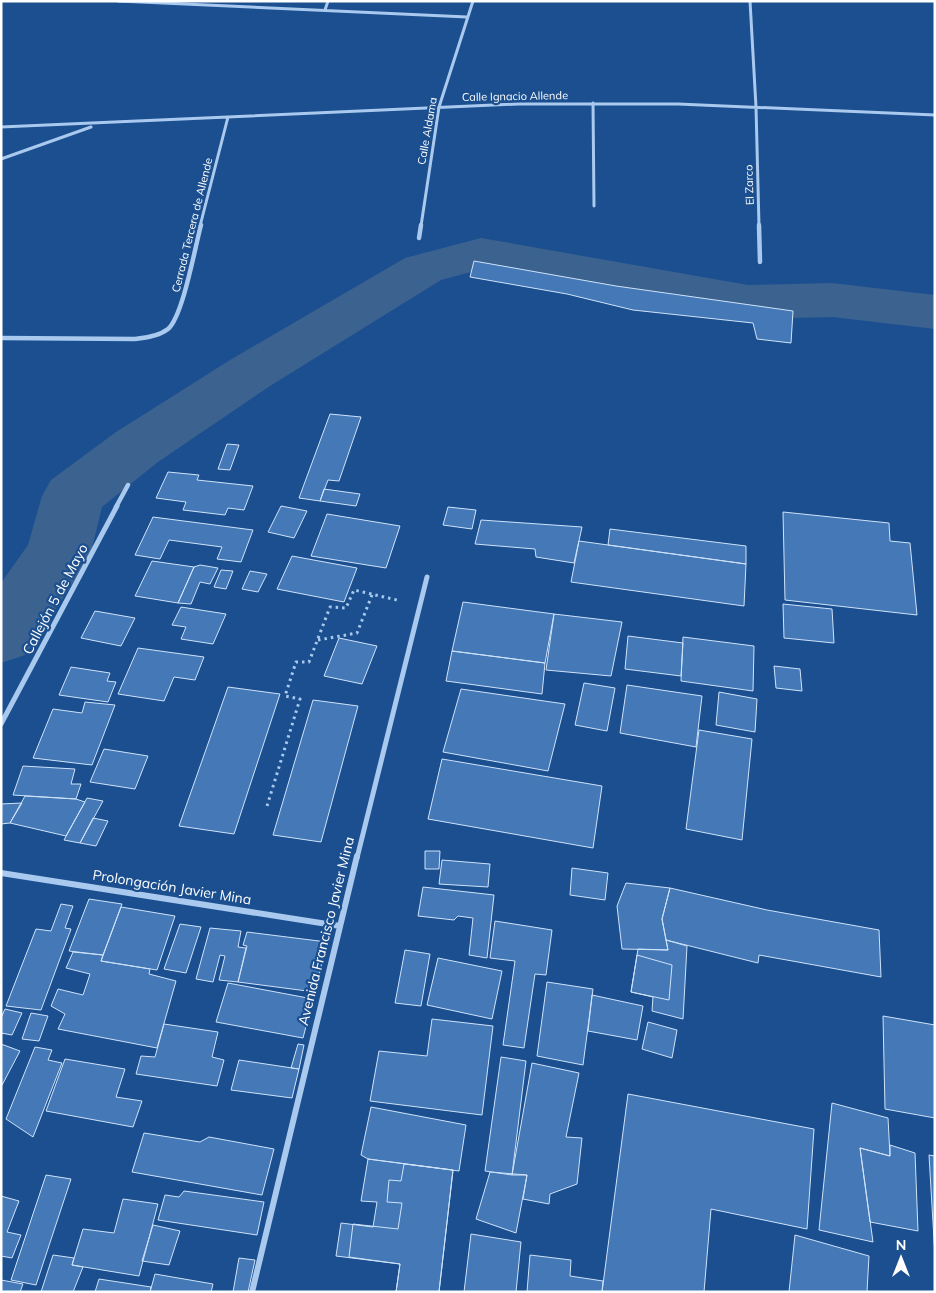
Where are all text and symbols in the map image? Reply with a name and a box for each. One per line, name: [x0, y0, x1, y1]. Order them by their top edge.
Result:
street label: Calle Ignacio Allende: [462, 88, 568, 104]
street label: Calle Aldama: [414, 96, 440, 166]
street label: Cerrada Tercera de Allende: [169, 156, 215, 294]
street label: El Zarco: [741, 164, 757, 206]
street label: Callejón 5 de Mayo: [18, 541, 92, 657]
street label: Avenida Francisco Javier Mina: [294, 835, 358, 1027]
street label: Prolongación Javier Mina: [91, 866, 253, 908]
north arrow: [876, 1233, 926, 1283]
text: N: [896, 1236, 906, 1254]

